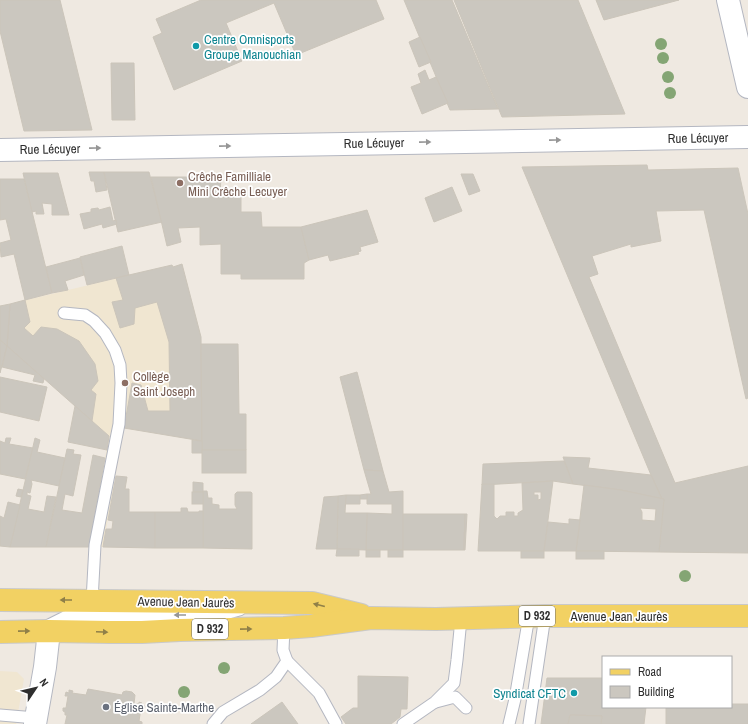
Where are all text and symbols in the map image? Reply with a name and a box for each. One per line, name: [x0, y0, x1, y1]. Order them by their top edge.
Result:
place label: Centre Omnisports Groupe Manouchian: [204, 31, 301, 63]
marker: Centre Omnisports Groupe Manouchian: [191, 41, 201, 51]
street label: Rue Lécuyer: [668, 129, 729, 147]
street label: Rue Lécuyer: [344, 134, 405, 152]
one-way arrow: [549, 137, 562, 143]
one-way arrow: [419, 139, 432, 145]
street label: Rue Lécuyer: [20, 140, 81, 158]
one-way arrow: [219, 143, 232, 149]
one-way arrow: [89, 145, 102, 151]
place label: Crêche Familliale Mini Crêche Lecuyer: [188, 168, 287, 200]
marker: Crêche Familliale Mini Crêche Lecuyer: [175, 178, 185, 188]
place label: Collège Saint Joseph: [133, 368, 195, 400]
marker: Collège Saint Joseph: [120, 378, 130, 388]
street label: Avenue Jean Jaurès: [136, 593, 235, 611]
one-way arrow: [59, 597, 72, 603]
one-way arrow: [313, 601, 326, 607]
road number: D 932: [519, 606, 555, 626]
street label: Avenue Jean Jaurès: [569, 608, 668, 625]
one-way arrow: [173, 612, 186, 618]
road number: D 932: [192, 619, 228, 639]
one-way arrow: [240, 626, 253, 632]
one-way arrow: [18, 628, 31, 634]
one-way arrow: [96, 629, 109, 635]
legend: [602, 656, 732, 708]
text: Road: [638, 664, 662, 680]
north arrow: [16, 668, 56, 708]
text: N: [37, 676, 52, 689]
text: Building: [638, 684, 675, 700]
place label: Syndicat CFTC: [493, 685, 566, 702]
marker: Syndicat CFTC: [569, 688, 579, 698]
place label: Église Sainte-Marthe: [114, 699, 214, 716]
marker: Église Sainte-Marthe: [101, 702, 111, 712]

